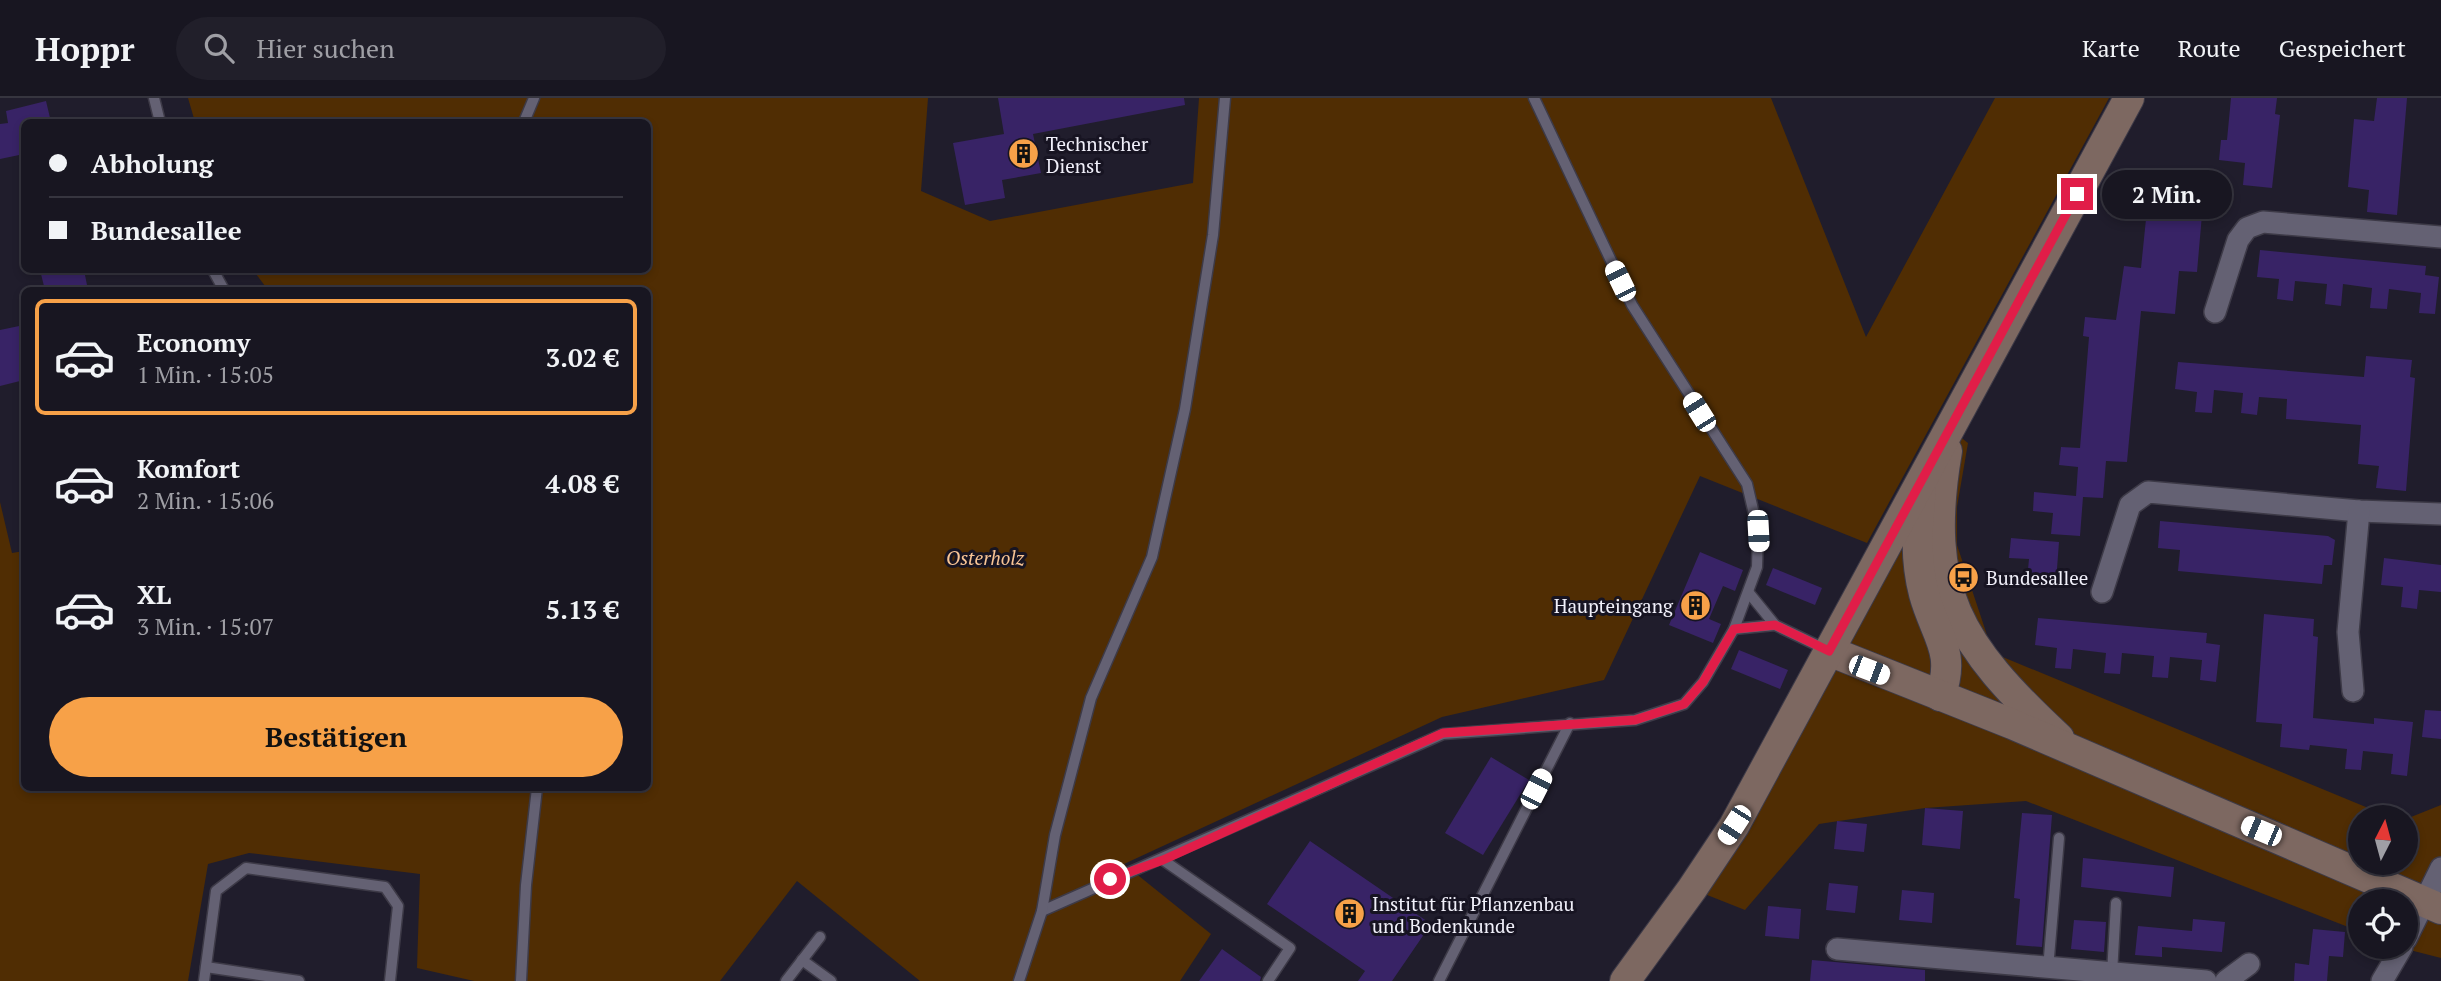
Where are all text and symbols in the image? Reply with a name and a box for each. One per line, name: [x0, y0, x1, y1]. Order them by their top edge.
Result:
search box: [176, 17, 666, 80]
text: Hoppr: [35, 27, 134, 70]
icon: search: [200, 29, 238, 67]
text: Hier suchen: [256, 31, 395, 65]
text: Karte: [2082, 32, 2140, 64]
text: Route: [2178, 32, 2241, 64]
text: Gespeichert: [2279, 32, 2406, 64]
place label: Technischer Dienst: [1046, 131, 1149, 178]
building icon: Technischer Dienst: [1006, 137, 1040, 171]
text: Abholung: [91, 146, 214, 180]
callout: 2 Min.: [2102, 170, 2231, 218]
route end: [2061, 178, 2093, 210]
text: 2 Min.: [2132, 179, 2202, 210]
text: Bundesallee: [91, 213, 242, 247]
car: [1602, 258, 1639, 304]
text: Economy: [137, 325, 250, 359]
icon: car: [53, 326, 116, 389]
text: 3.02 €: [546, 340, 619, 374]
text: 1 Min. · 15:05: [137, 359, 274, 390]
car: [1679, 389, 1720, 435]
text: Komfort: [137, 451, 240, 485]
icon: car: [53, 452, 116, 515]
text: 4.08 €: [546, 466, 619, 500]
text: 2 Min. · 15:06: [137, 485, 274, 516]
car: [1747, 509, 1770, 553]
park label: Osterholz: [946, 545, 1025, 570]
bus stop icon: Bundesallee: [1946, 560, 1980, 594]
place label: Bundesallee: [1986, 565, 2088, 590]
text: XL: [137, 577, 171, 611]
icon: car: [53, 578, 116, 641]
building icon: Haupteingang: [1679, 588, 1713, 622]
text: 5.13 €: [546, 592, 619, 626]
place label: Haupteingang: [1554, 593, 1674, 618]
text: 3 Min. · 15:07: [137, 611, 274, 642]
car: [1846, 653, 1893, 687]
button: Bestätigen: [49, 697, 623, 777]
car: [1518, 766, 1555, 812]
car: [1714, 802, 1755, 848]
north arrow: [2348, 805, 2418, 875]
map controls: [2348, 805, 2418, 959]
car: [2238, 813, 2285, 849]
route start: [1094, 863, 1126, 895]
button: locate: [2348, 889, 2418, 959]
place label: Institut für Pflanzenbau und Bodenkunde: [1372, 891, 1575, 938]
building icon: Institut für Pflanzenbau und Bodenkunde: [1332, 897, 1366, 931]

